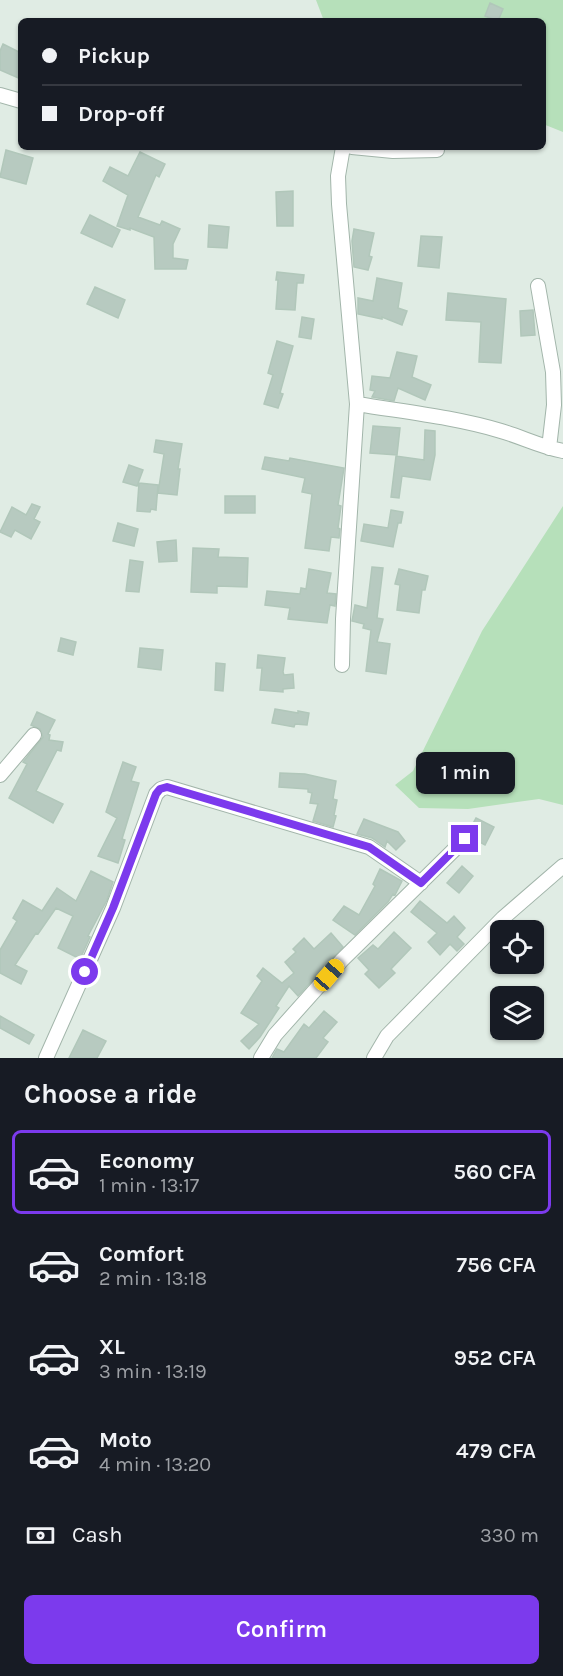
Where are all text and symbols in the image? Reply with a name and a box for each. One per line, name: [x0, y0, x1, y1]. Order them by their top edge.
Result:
text: Pickup: [78, 43, 150, 69]
text: Drop-off: [78, 101, 164, 127]
callout: 1 min: [416, 752, 514, 794]
text: 1 min: [441, 761, 490, 784]
route end: [451, 825, 478, 852]
map controls: [490, 920, 544, 1040]
button: locate: [490, 920, 544, 974]
car: [310, 956, 348, 994]
route start: [71, 958, 98, 985]
button: layers: [490, 986, 544, 1040]
text: Choose a ride: [24, 1078, 197, 1110]
icon: car: [27, 1145, 81, 1199]
text: Economy: [99, 1148, 194, 1174]
text: 560 CFA: [453, 1159, 536, 1185]
text: 1 min · 13:17: [99, 1174, 199, 1197]
icon: car: [27, 1238, 81, 1292]
text: Comfort: [99, 1241, 184, 1267]
text: 756 CFA: [456, 1252, 536, 1278]
text: 2 min · 13:18: [99, 1267, 207, 1290]
icon: car: [27, 1331, 81, 1385]
text: XL: [99, 1334, 125, 1360]
text: 952 CFA: [454, 1345, 536, 1371]
text: 3 min · 13:19: [99, 1360, 207, 1383]
icon: car: [27, 1424, 81, 1478]
text: Moto: [99, 1427, 152, 1453]
text: 479 CFA: [456, 1438, 536, 1464]
text: 4 min · 13:20: [99, 1453, 211, 1476]
icon: cash: [24, 1519, 57, 1552]
text: Cash: [72, 1522, 122, 1548]
text: 330 m: [480, 1524, 539, 1547]
button: Confirm: [24, 1595, 539, 1664]

